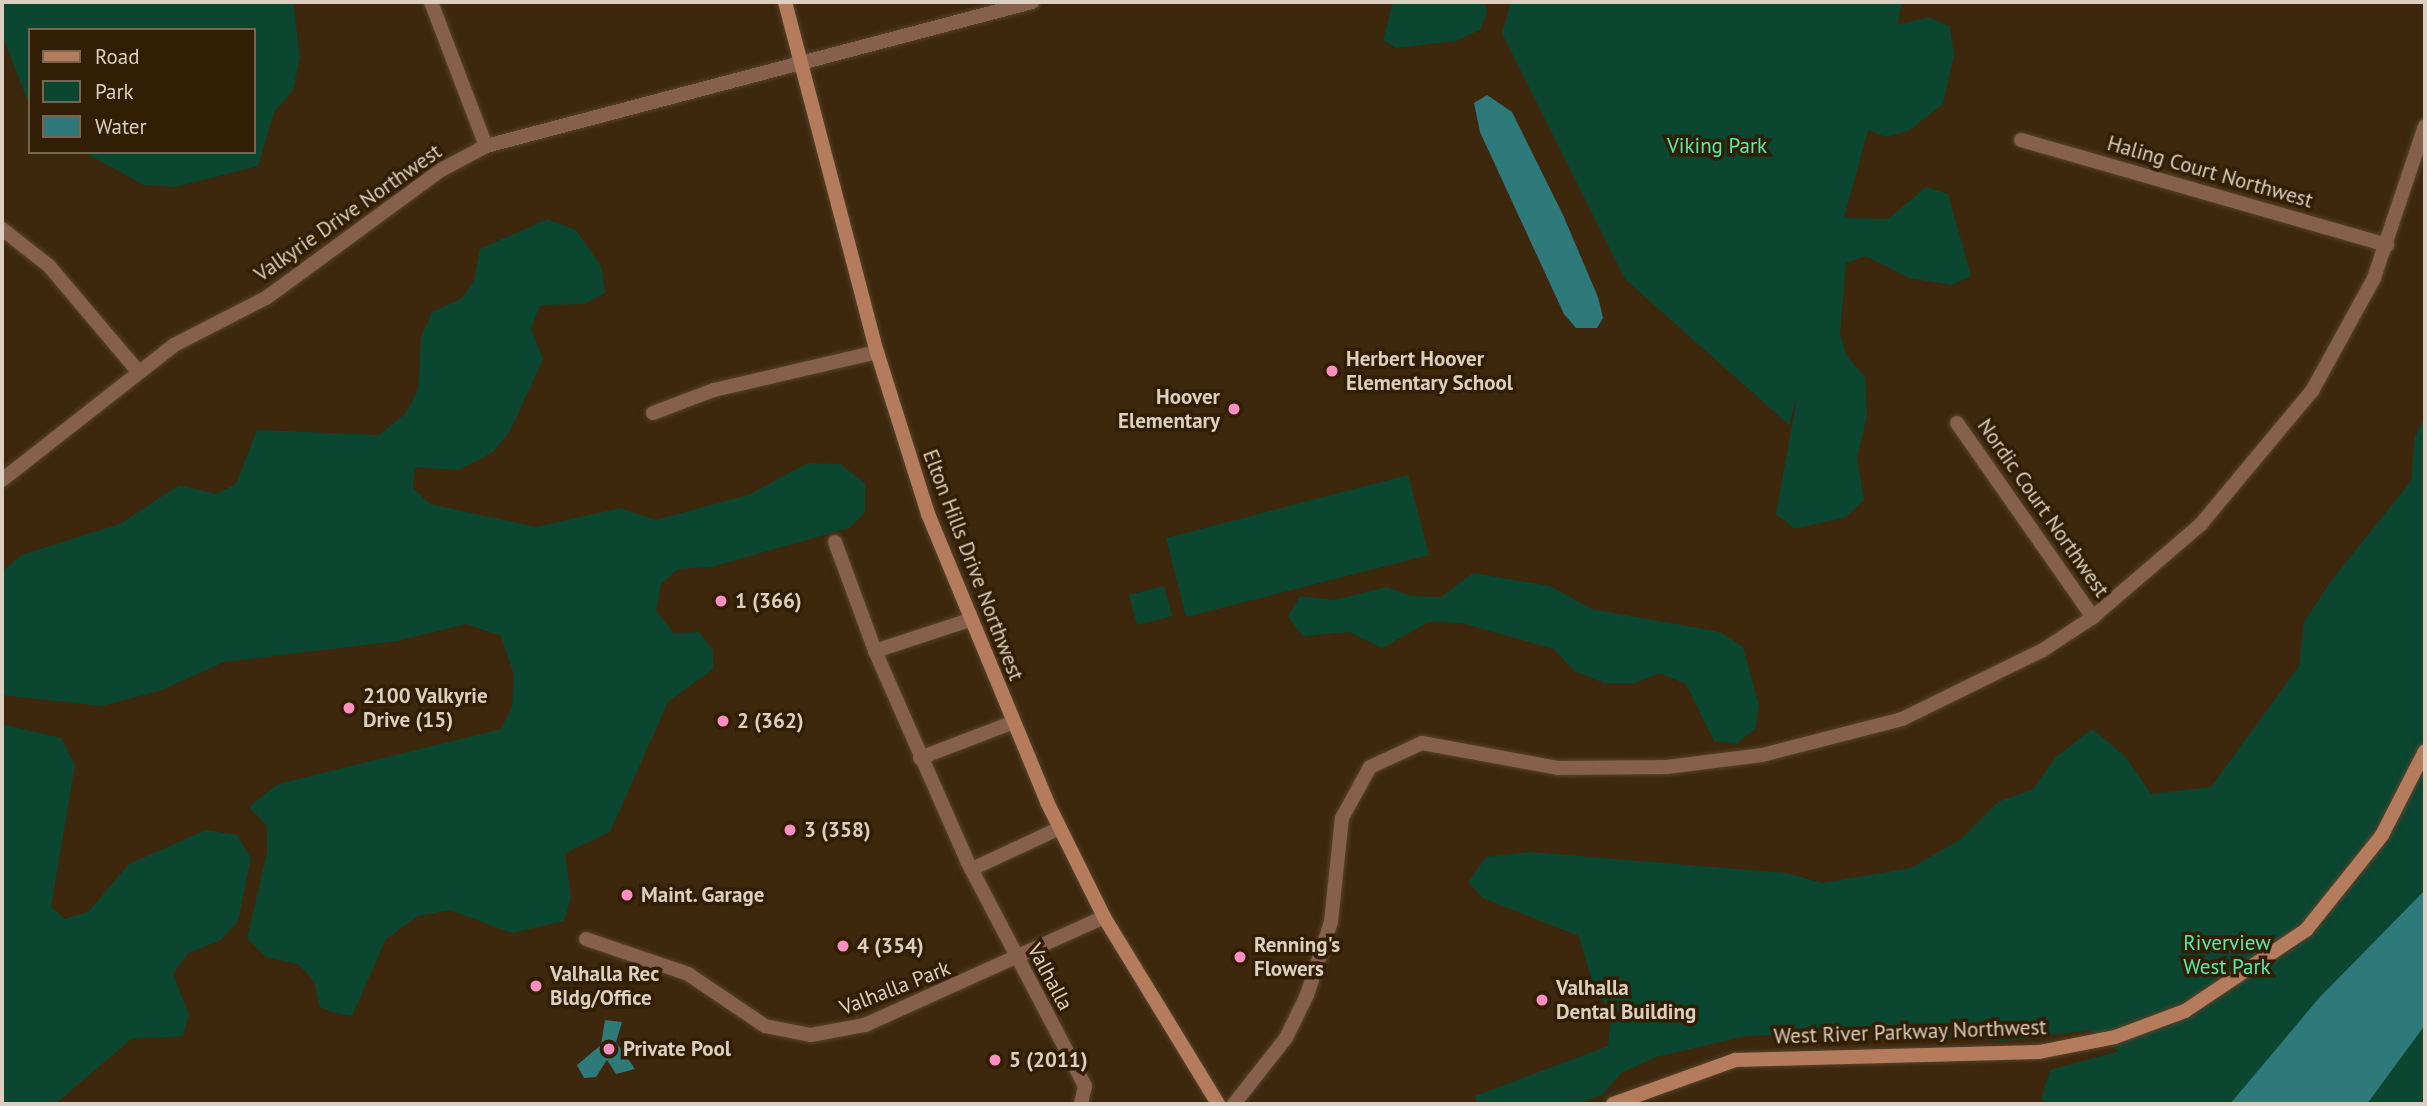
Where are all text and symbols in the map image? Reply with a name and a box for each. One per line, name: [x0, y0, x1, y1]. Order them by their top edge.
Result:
legend: [28, 28, 256, 154]
text: Road: [95, 43, 139, 70]
text: Park: [95, 78, 134, 105]
text: Water: [95, 113, 147, 140]
street label: Haling Court Northwest: [2104, 131, 2316, 213]
park label: Viking Park: [1667, 133, 1767, 159]
street label: Valkyrie Drive Northwest: [250, 139, 446, 287]
place label: Herbert Hoover Elementary School: [1346, 346, 1514, 396]
marker: Herbert Hoover Elementary School: [1324, 363, 1340, 379]
place label: Hoover Elementary: [1118, 384, 1220, 434]
marker: Hoover Elementary: [1226, 401, 1242, 417]
street label: Nordic Court Northwest: [1972, 414, 2114, 602]
street label: Elton Hills Drive Northwest: [917, 446, 1029, 684]
place label: 1 (366): [735, 588, 802, 614]
marker: 1 (366): [713, 593, 729, 609]
place label: 2100 Valkyrie Drive (15): [363, 683, 488, 733]
marker: 2100 Valkyrie Drive (15): [341, 700, 357, 716]
place label: 2 (362): [737, 708, 804, 734]
marker: 2 (362): [715, 713, 731, 729]
place label: 3 (358): [804, 817, 871, 843]
marker: 3 (358): [782, 822, 798, 838]
place label: Maint. Garage: [641, 882, 766, 908]
marker: Maint. Garage: [619, 887, 635, 903]
park label: Riverview West Park: [2183, 930, 2271, 980]
place label: Renning's Flowers: [1254, 932, 1340, 982]
place label: 4 (354): [857, 933, 924, 959]
marker: 4 (354): [835, 938, 851, 954]
street label: Valhalla: [1022, 939, 1078, 1015]
marker: Renning's Flowers: [1232, 949, 1248, 965]
street label: Valhalla Park: [836, 955, 954, 1021]
place label: Valhalla Rec Bldg/Office: [550, 961, 659, 1011]
place label: Valhalla Dental Building: [1556, 975, 1696, 1025]
marker: Valhalla Rec Bldg/Office: [528, 978, 544, 994]
marker: Valhalla Dental Building: [1534, 992, 1550, 1008]
street label: West River Parkway Northwest: [1773, 1015, 2047, 1049]
place label: Private Pool: [623, 1036, 731, 1062]
marker: Private Pool: [601, 1041, 617, 1057]
place label: 5 (2011): [1009, 1047, 1088, 1073]
marker: 5 (2011): [987, 1052, 1003, 1068]

